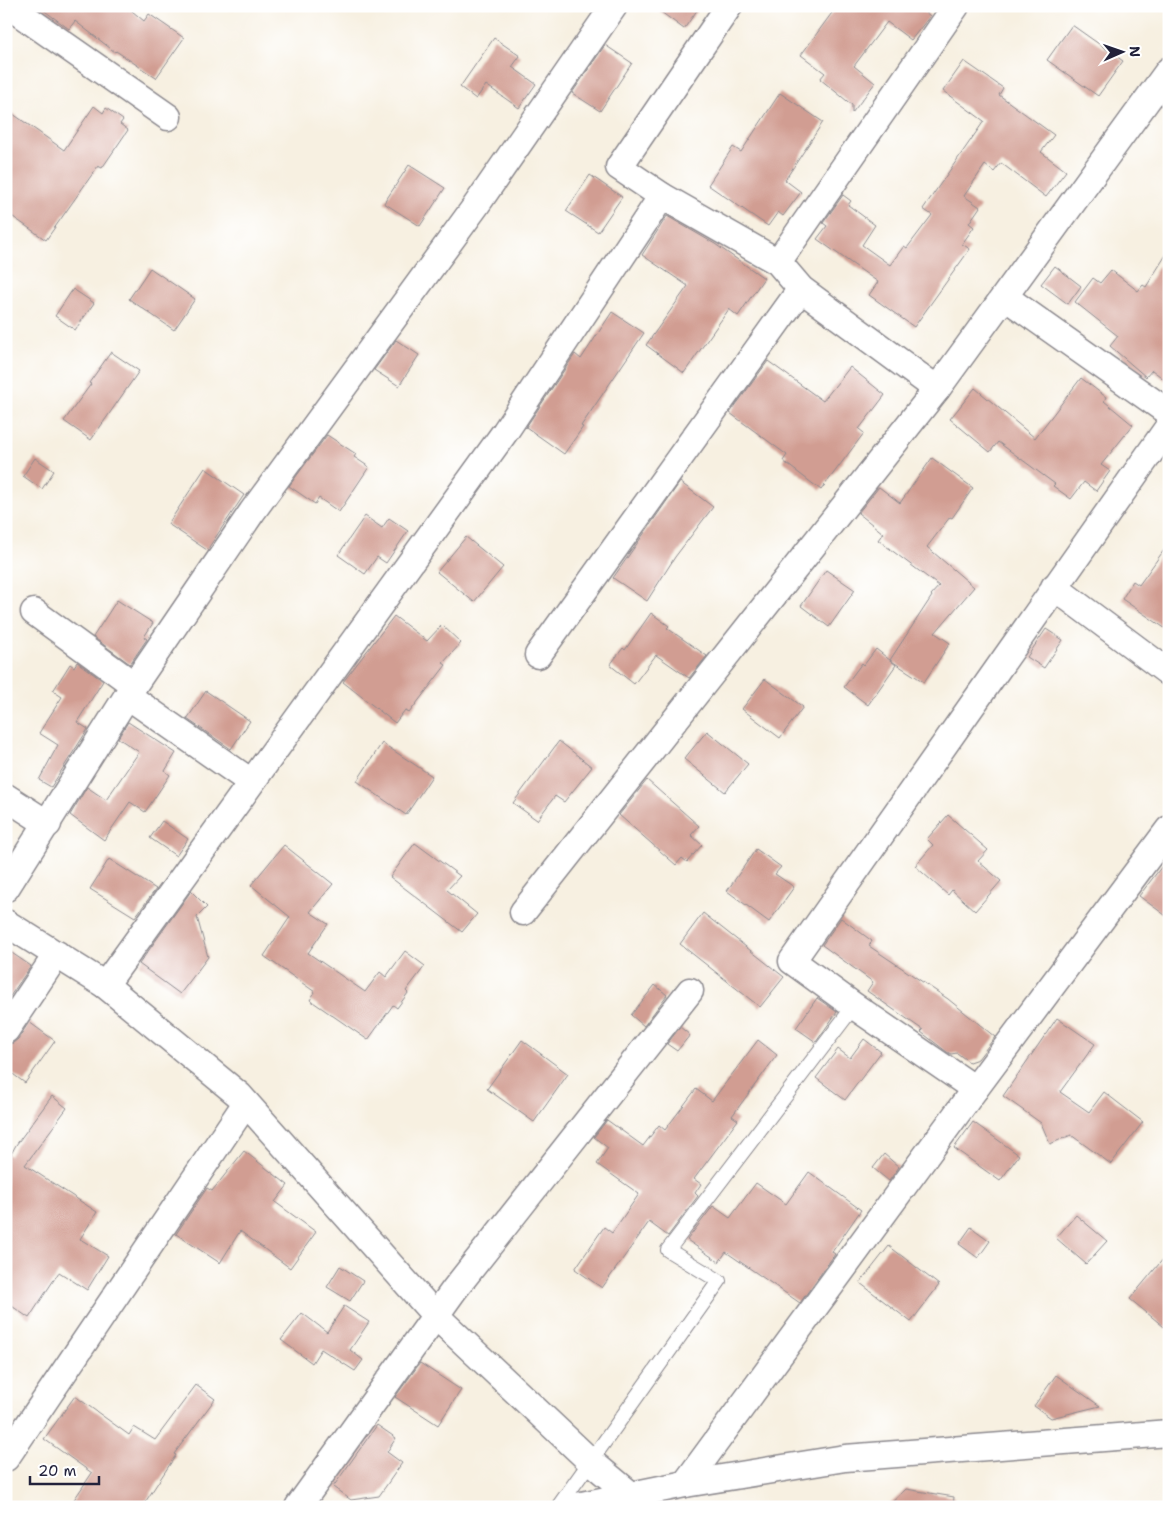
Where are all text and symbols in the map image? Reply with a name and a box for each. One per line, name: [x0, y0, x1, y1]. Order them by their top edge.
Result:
north arrow: [1098, 28, 1148, 78]
text: N: [1126, 46, 1144, 57]
scale bar: [30, 1453, 99, 1485]
text: 20 m: [38, 1461, 77, 1481]

